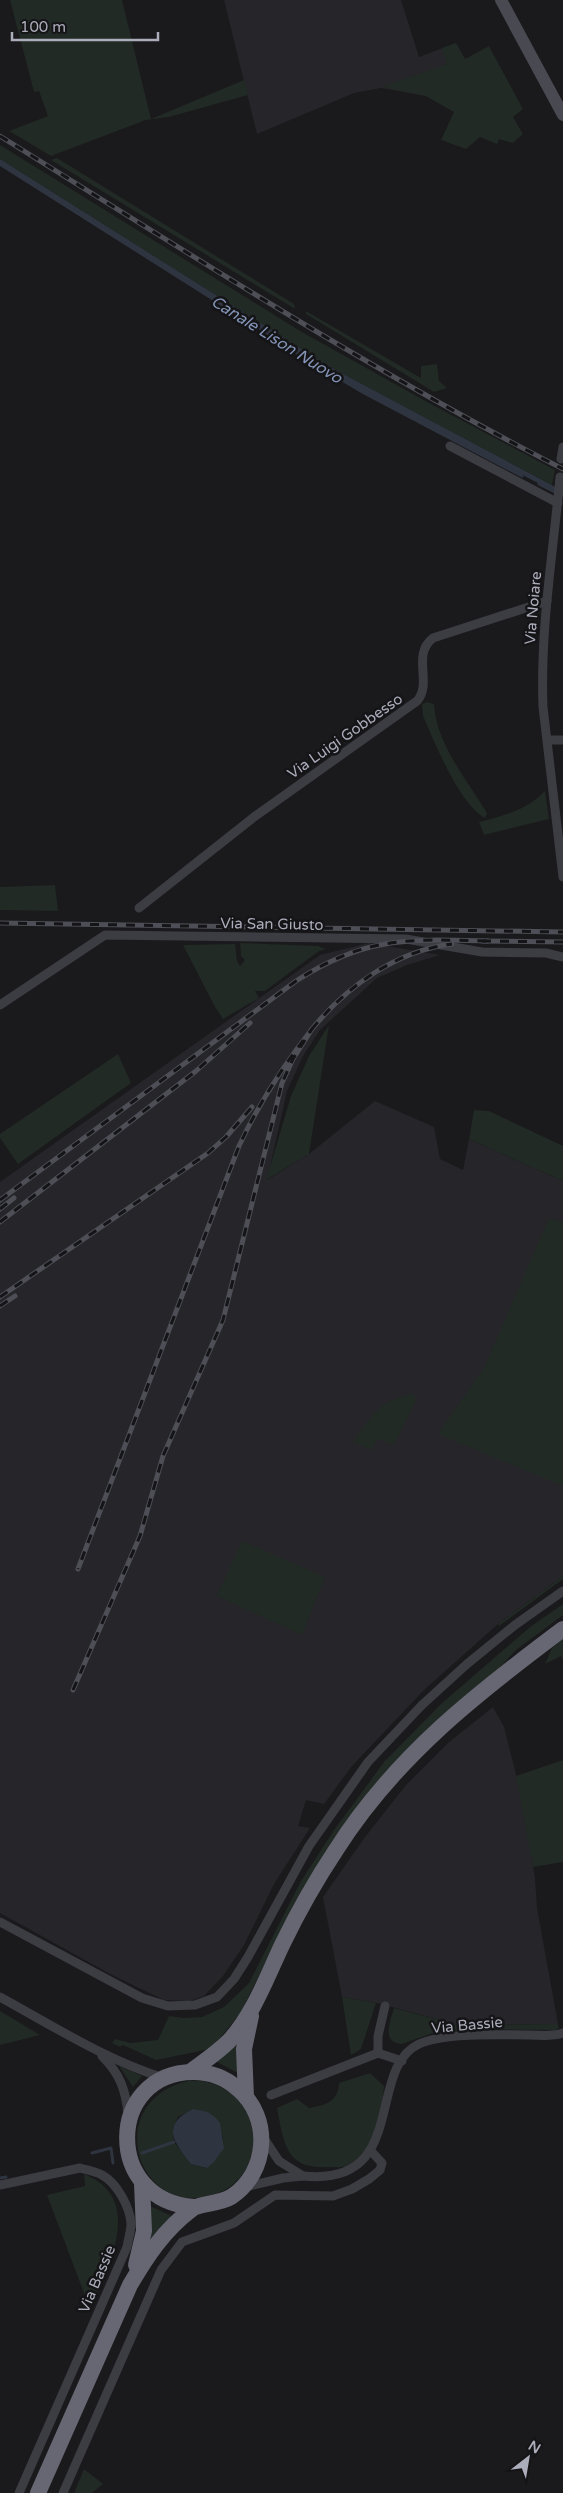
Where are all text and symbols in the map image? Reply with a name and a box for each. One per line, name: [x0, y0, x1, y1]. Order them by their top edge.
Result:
scale bar: [12, 10, 159, 42]
text: 100 m: [20, 18, 66, 36]
water label: Canale Lison Nuovo: [207, 291, 347, 389]
street label: Via Noiare: [521, 571, 545, 645]
street label: Via Luigi Gobbesso: [284, 690, 406, 782]
street label: Via San Giusto: [220, 914, 324, 934]
street label: Via Bassie: [430, 2013, 504, 2037]
street label: Via Bassie: [75, 2242, 119, 2316]
north arrow: [503, 2433, 553, 2483]
text: N: [525, 2437, 544, 2457]

